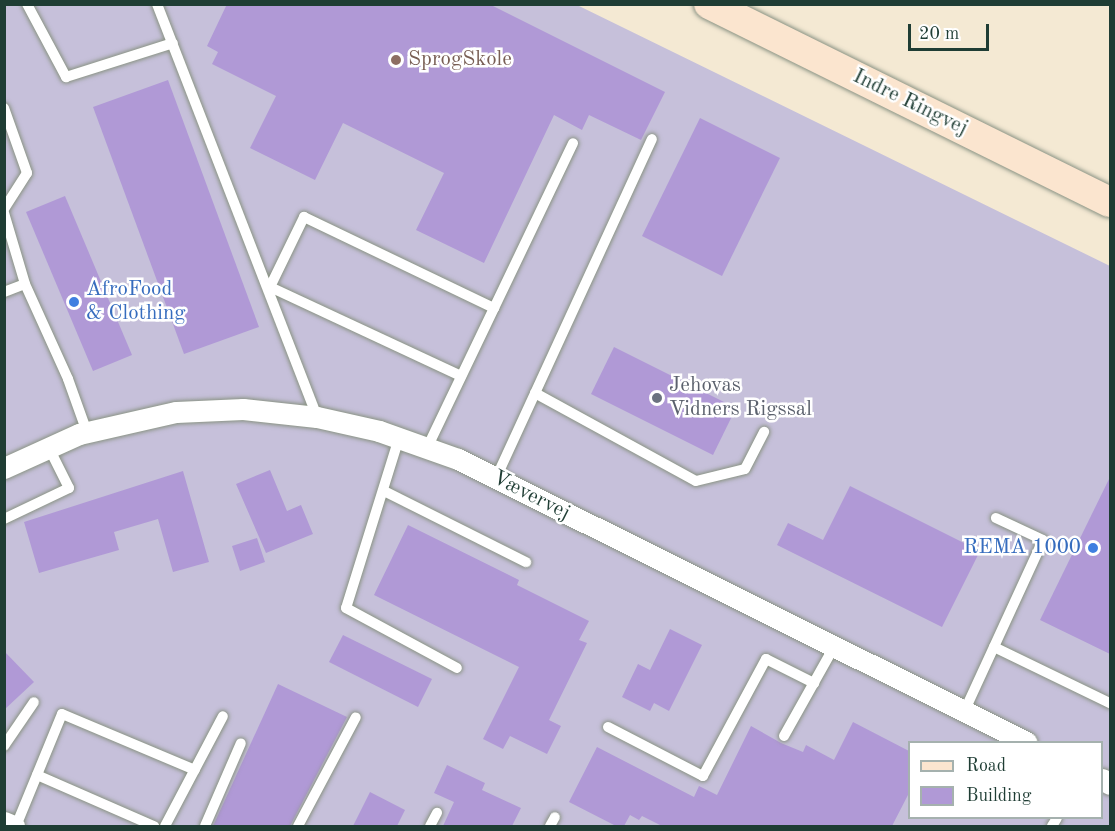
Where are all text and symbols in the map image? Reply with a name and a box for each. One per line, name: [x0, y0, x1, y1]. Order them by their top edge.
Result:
scale bar: [911, 12, 992, 50]
text: 20 m: [919, 25, 959, 43]
place label: SprogSkole: [408, 47, 512, 73]
marker: SprogSkole: [389, 53, 403, 67]
street label: Indre Ringvej: [848, 64, 972, 142]
place label: AfroFood & Clothing: [86, 277, 186, 327]
marker: AfroFood & Clothing: [67, 295, 81, 309]
place label: Jehovas Vidners Rigssal: [669, 373, 812, 423]
marker: Jehovas Vidners Rigssal: [650, 391, 664, 405]
street label: Vævervej: [488, 466, 574, 526]
place label: REMA 1000: [963, 535, 1081, 561]
marker: REMA 1000: [1086, 541, 1100, 555]
legend: [908, 741, 1103, 819]
text: Road: [966, 757, 1006, 775]
text: Building: [966, 787, 1031, 805]

